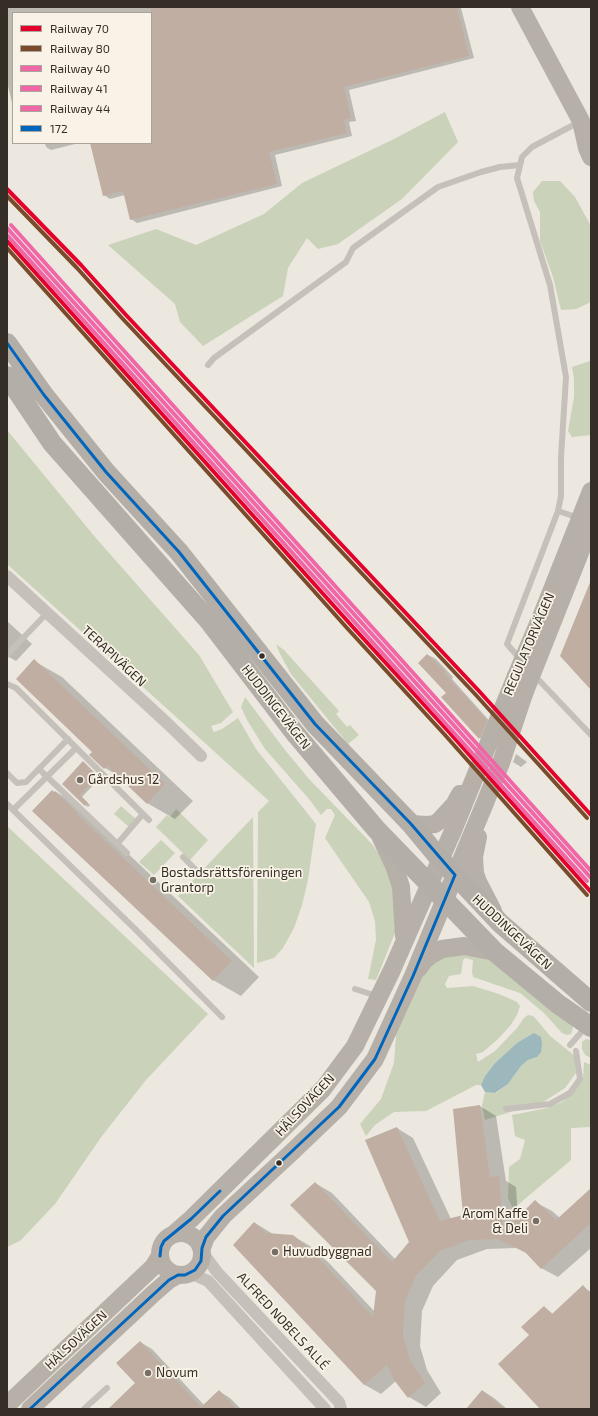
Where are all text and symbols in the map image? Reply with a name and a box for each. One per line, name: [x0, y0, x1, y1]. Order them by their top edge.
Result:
legend: [12, 12, 152, 144]
text: Railway 70: [50, 21, 109, 35]
text: Railway 80: [50, 41, 110, 55]
text: Railway 40: [50, 61, 110, 75]
text: Railway 41: [50, 81, 108, 95]
text: Railway 44: [50, 101, 110, 115]
text: 172: [50, 121, 68, 135]
street label: REGULATORVÄGEN: [500, 590, 558, 698]
street label: TERAPIVÄGEN: [79, 622, 149, 690]
unlabelled marker: [257, 651, 267, 661]
street label: HUDDINGEVÄGEN: [238, 662, 314, 752]
place label: Gårdshus 12: [88, 772, 159, 788]
marker: Gårdshus 12: [75, 775, 85, 785]
place label: Bostadsrättsföreningen Grantorp: [161, 865, 302, 896]
marker: Bostadsrättsföreningen Grantorp: [148, 875, 158, 885]
street label: HUDDINGEVÄGEN: [469, 891, 555, 973]
street label: HÄLSOVÄGEN: [272, 1071, 338, 1139]
unlabelled marker: [274, 1158, 284, 1168]
place label: Arom Kaffe & Deli: [462, 1206, 528, 1237]
marker: Arom Kaffe & Deli: [531, 1216, 541, 1226]
place label: Huvudbyggnad: [283, 1244, 372, 1260]
marker: Huvudbyggnad: [270, 1247, 280, 1257]
street label: ALFRED NOBELS ALLÉ: [234, 1269, 332, 1373]
street label: HÄLSOVÄGEN: [42, 1307, 110, 1373]
place label: Novum: [156, 1365, 198, 1381]
marker: Novum: [143, 1368, 153, 1378]

